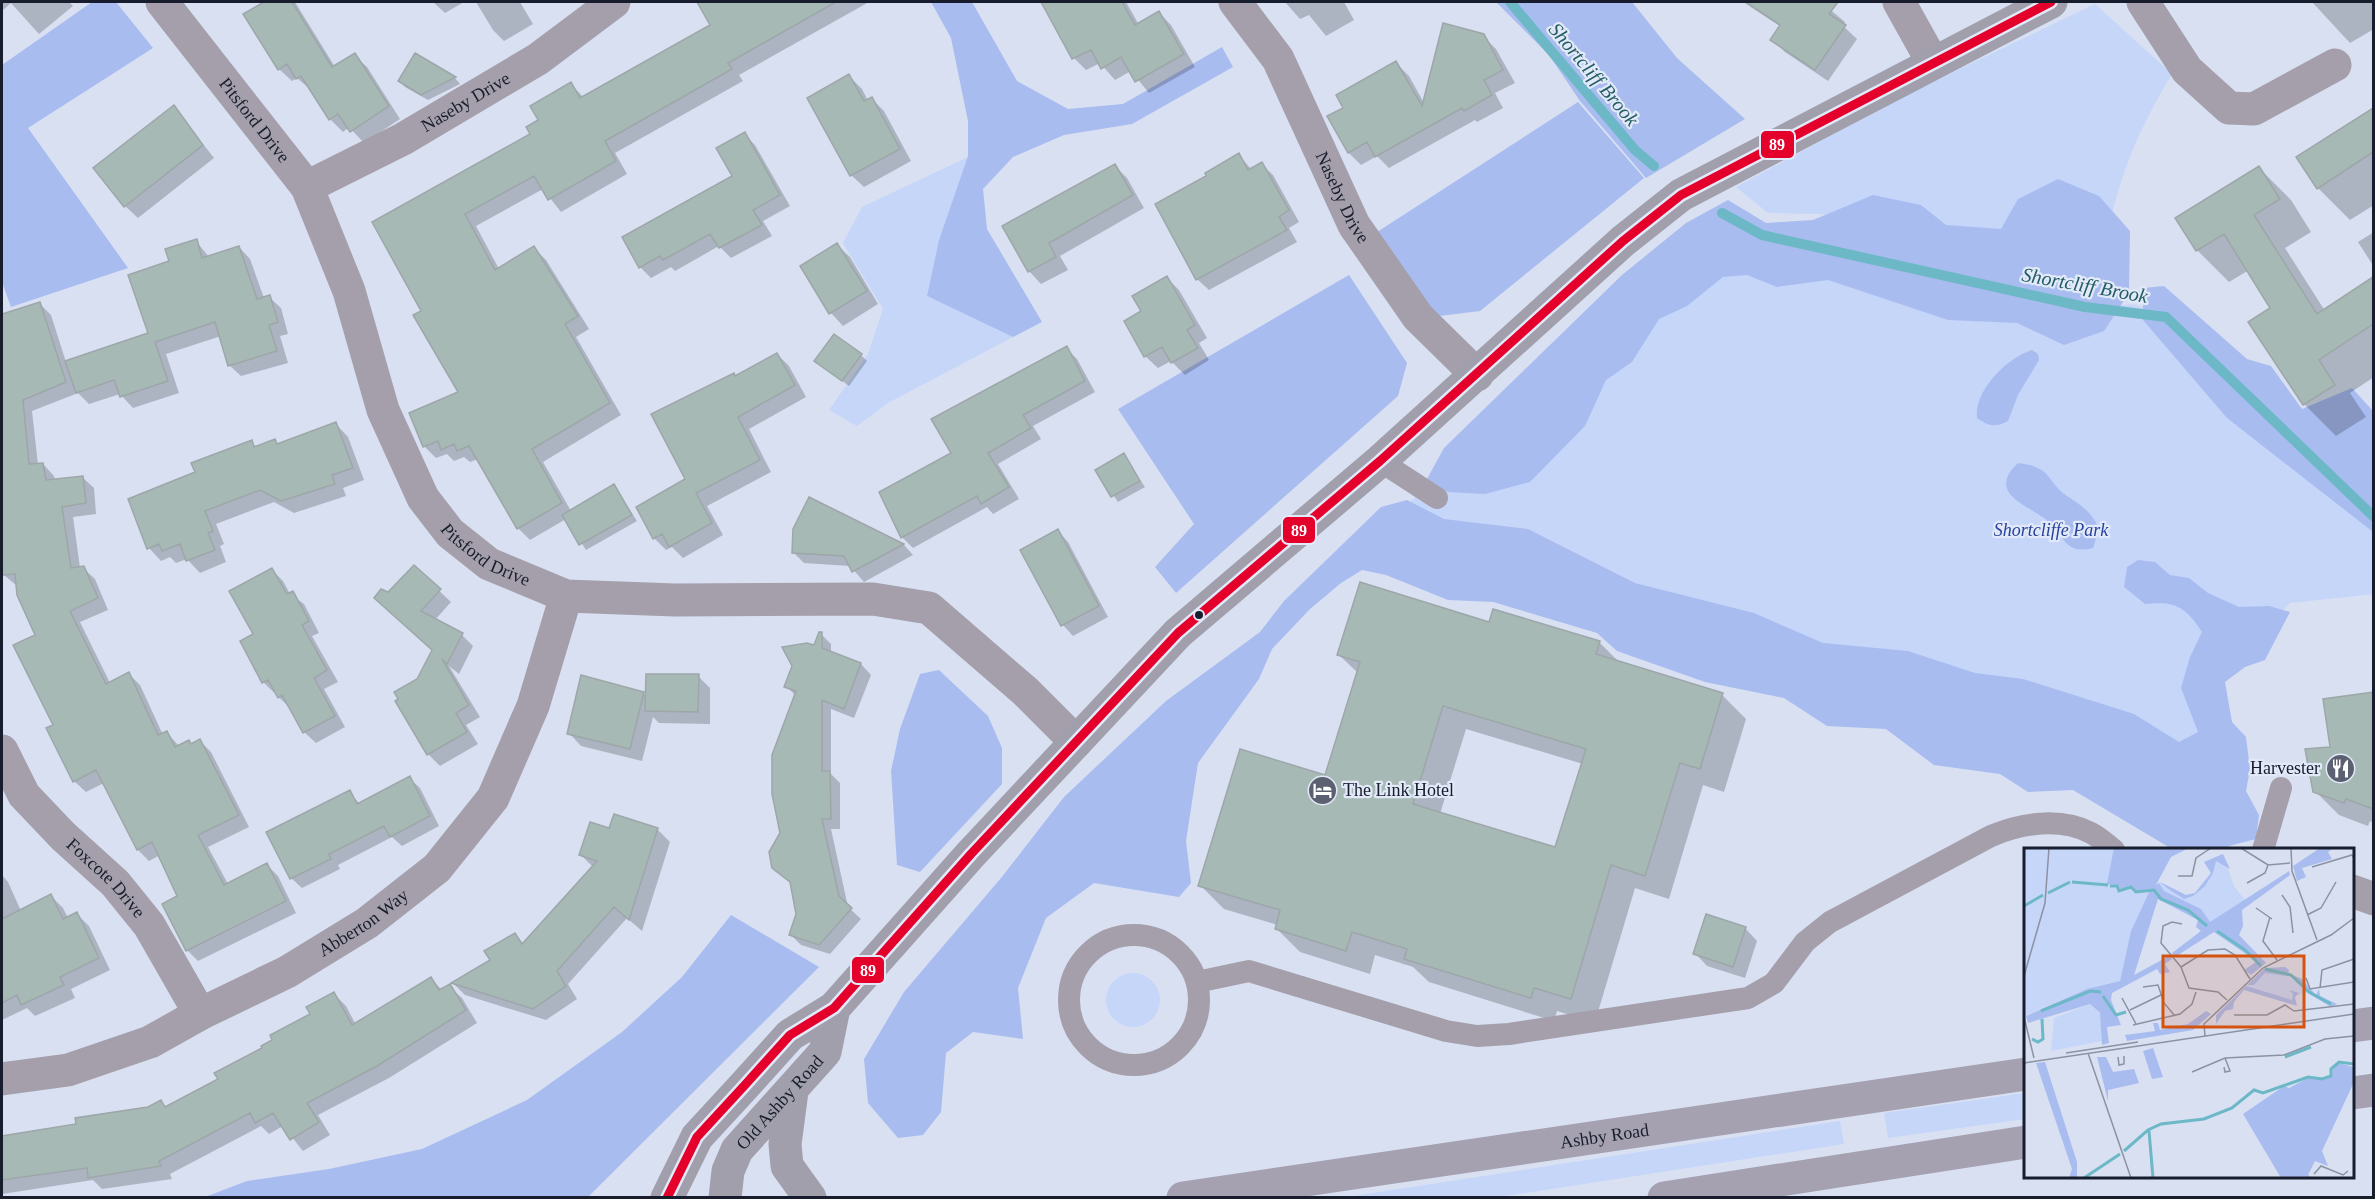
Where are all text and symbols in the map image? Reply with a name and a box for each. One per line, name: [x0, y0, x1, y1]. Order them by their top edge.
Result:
water label: Shortcliff Brook: [1544, 18, 1644, 131]
street label: Naseby Drive: [418, 68, 513, 136]
street label: Pitsford Drive: [215, 74, 294, 167]
line badge: 89: [1760, 130, 1795, 159]
text: 89: [1769, 136, 1785, 153]
street label: Naseby Drive: [1312, 148, 1374, 247]
water label: Shortcliff Brook: [2020, 263, 2151, 308]
line badge: 89: [1282, 516, 1316, 544]
street label: Pitsford Drive: [437, 520, 533, 590]
park label: Shortcliffe Park: [1994, 520, 2109, 540]
text: 89: [1291, 522, 1307, 539]
unlabelled marker: [1193, 609, 1205, 621]
restaurant icon: Harvester: [2325, 752, 2357, 784]
place label: Harvester: [2250, 758, 2320, 778]
hotel icon: The Link Hotel: [1306, 774, 1338, 806]
place label: The Link Hotel: [1343, 780, 1454, 800]
street label: Foxcote Drive: [63, 834, 149, 922]
inset map: [2024, 848, 2354, 1178]
street label: Abberton Way: [315, 885, 412, 960]
line badge: 89: [851, 956, 885, 984]
text: 89: [860, 962, 876, 979]
street label: Old Ashby Road: [732, 1051, 827, 1154]
street label: Ashby Road: [1559, 1120, 1650, 1152]

